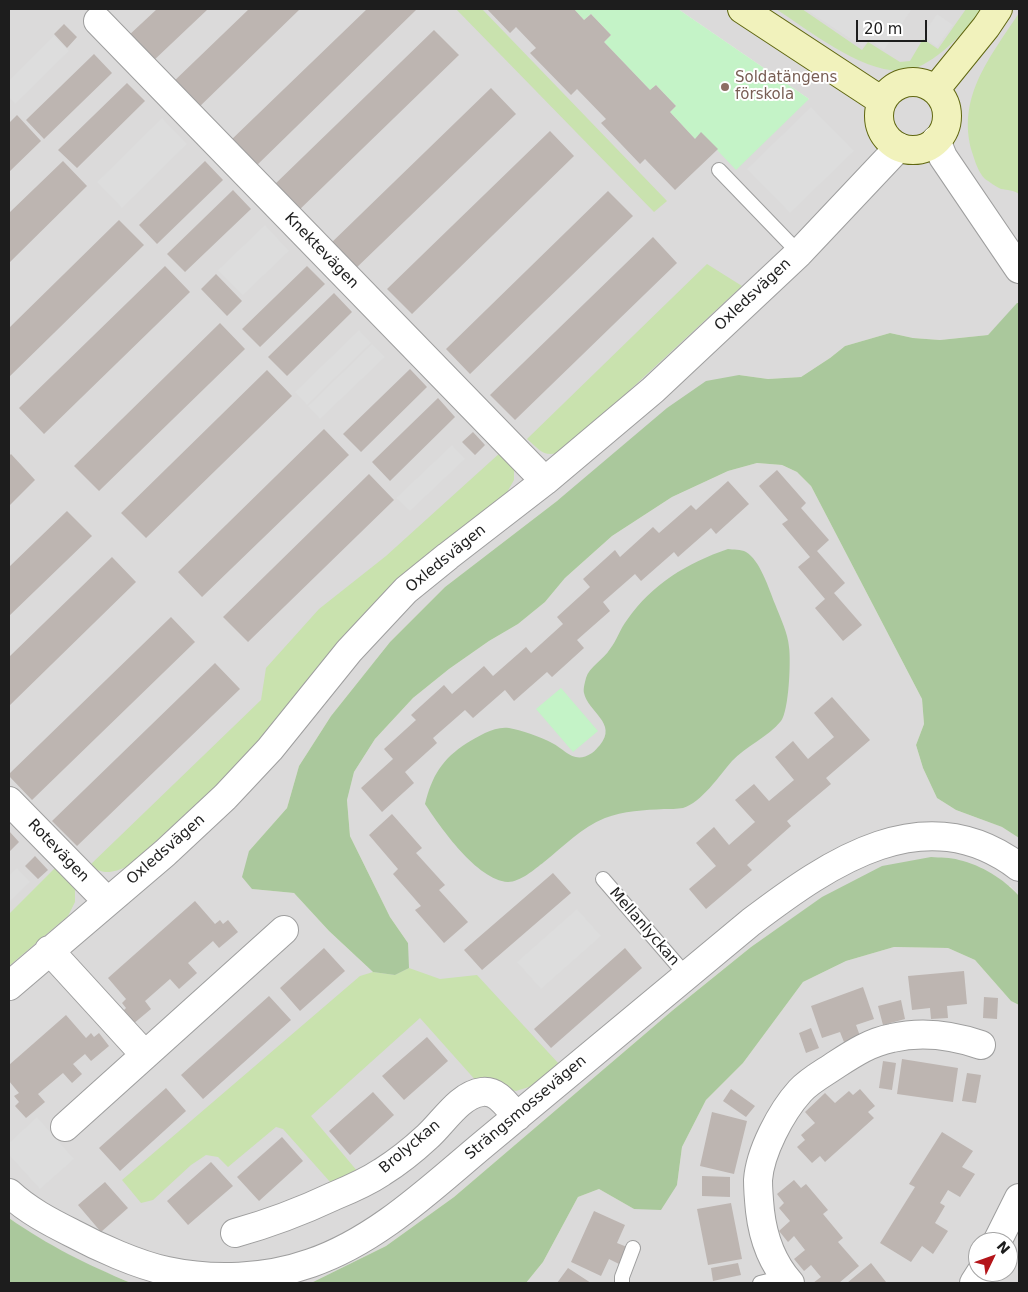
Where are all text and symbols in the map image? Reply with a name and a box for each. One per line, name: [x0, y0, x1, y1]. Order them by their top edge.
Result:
scale bar: [858, 10, 929, 42]
text: 20 m: [864, 20, 902, 38]
place label: Soldatängens förskola: [735, 69, 837, 104]
marker: Soldatängens förskola: [719, 81, 731, 93]
street label: Knektevägen: [280, 209, 362, 293]
street label: Oxledsvägen: [711, 255, 795, 335]
street label: Oxledsvägen: [402, 521, 490, 597]
street label: Oxledsvägen: [123, 811, 209, 889]
street label: Rotevägen: [24, 816, 92, 886]
street label: Mellanlyckan: [605, 884, 683, 970]
street label: Strängsmossevägen: [462, 1052, 590, 1164]
street label: Brolyckan: [376, 1116, 444, 1178]
north arrow: [968, 1232, 1018, 1282]
text: N: [994, 1238, 1013, 1257]

